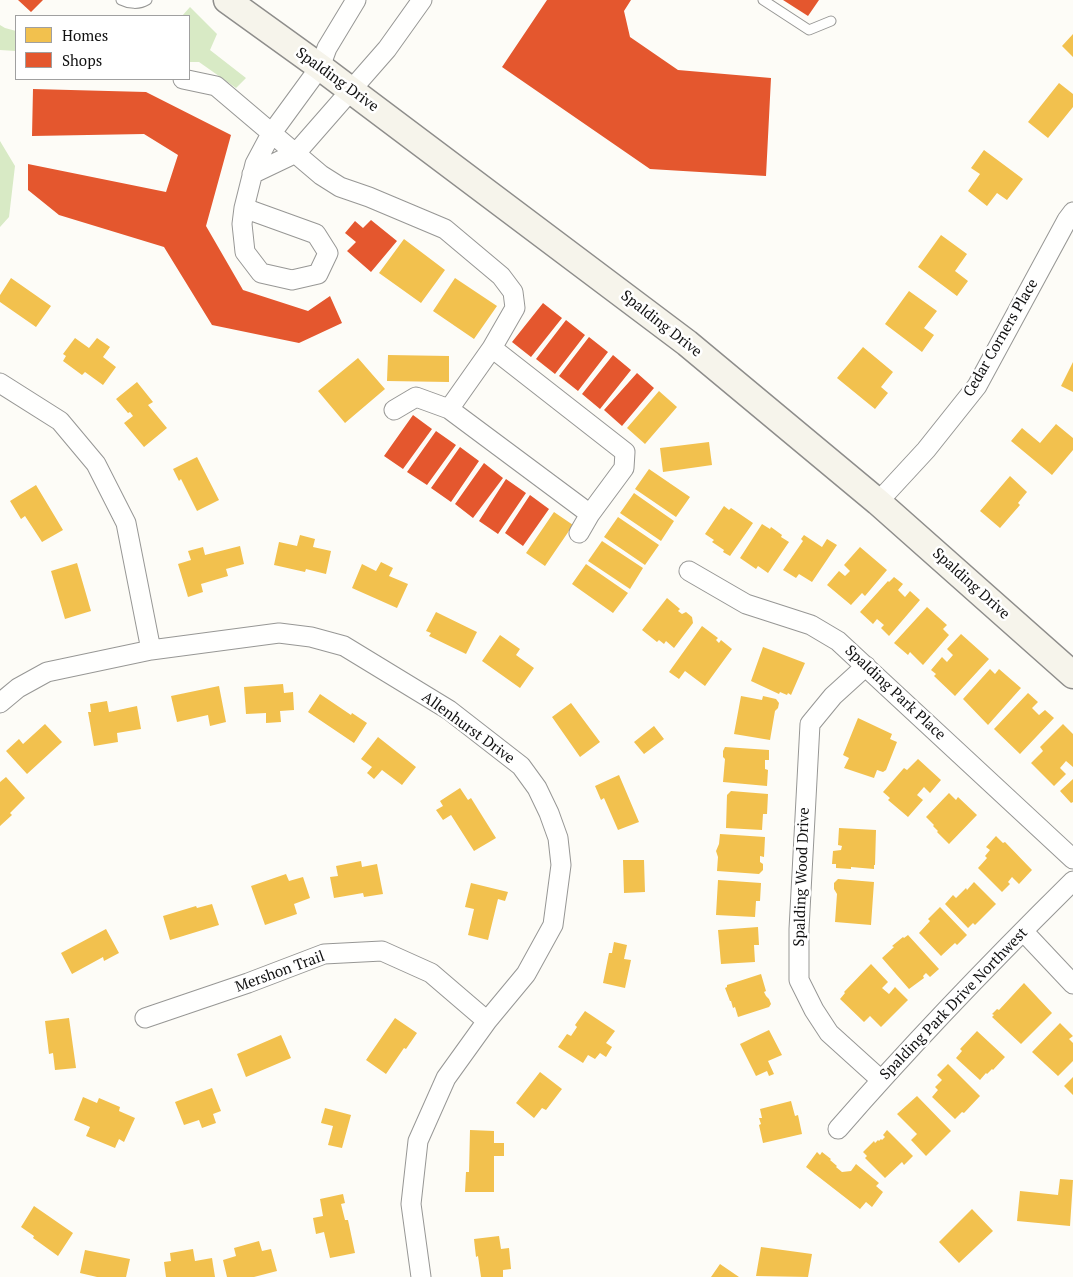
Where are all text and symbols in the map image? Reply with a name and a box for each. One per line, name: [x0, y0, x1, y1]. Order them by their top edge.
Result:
legend: [15, 15, 190, 80]
text: Homes: [62, 25, 108, 45]
street label: Spalding Drive: [292, 44, 382, 116]
text: Shops: [62, 50, 102, 70]
street label: Cedar Corners Place: [960, 276, 1042, 400]
street label: Spalding Drive: [617, 287, 705, 361]
street label: Spalding Drive: [929, 545, 1013, 623]
street label: Spalding Park Place: [841, 642, 949, 744]
street label: Allenhurst Drive: [418, 688, 518, 768]
street label: Spalding Wood Drive: [791, 807, 813, 947]
street label: Spalding Park Drive Northwest: [876, 924, 1032, 1084]
street label: Mershon Trail: [233, 948, 327, 996]

